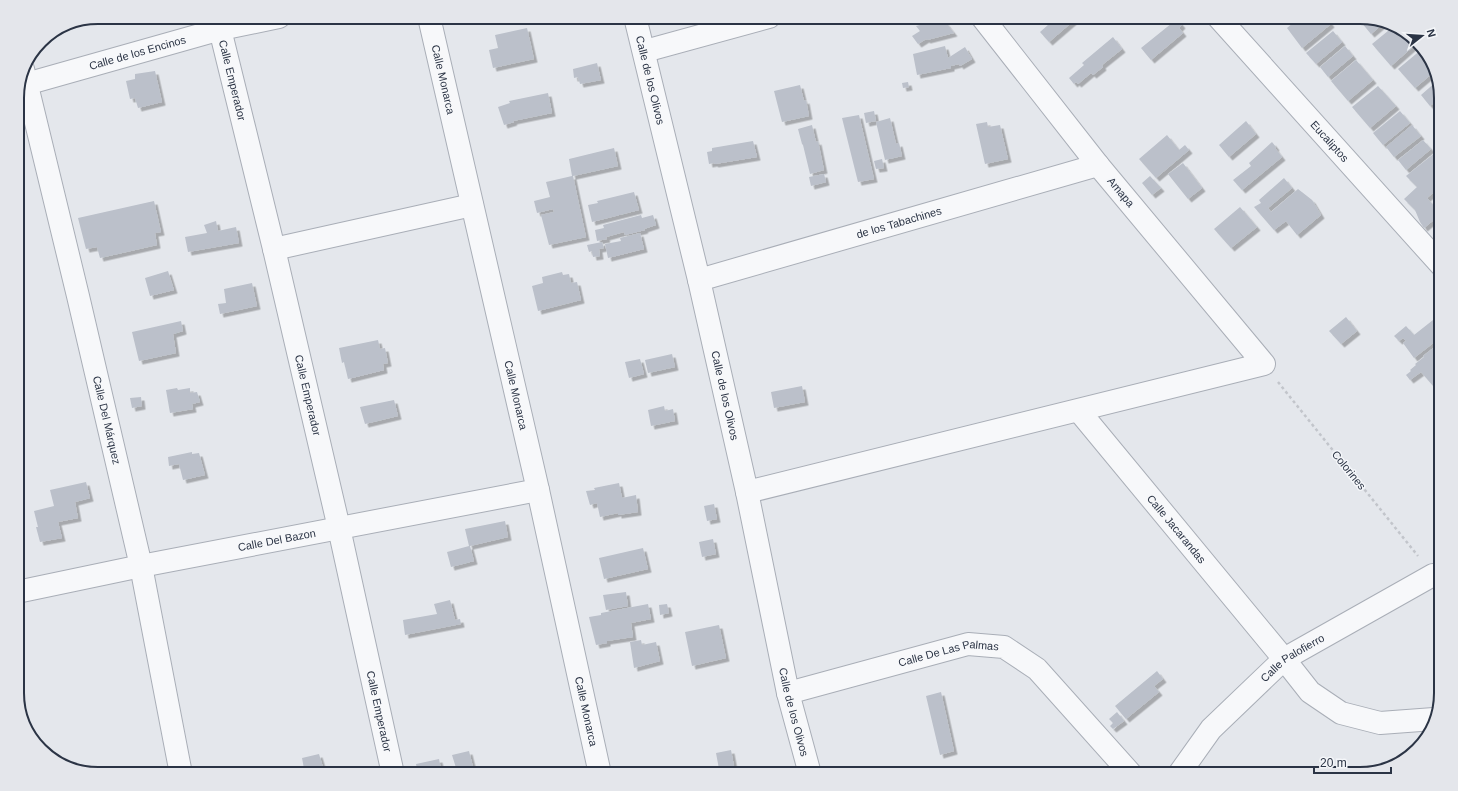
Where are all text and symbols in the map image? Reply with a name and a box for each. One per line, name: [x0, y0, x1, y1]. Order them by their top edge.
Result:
north arrow: [1402, 16, 1442, 56]
text: N: [1425, 28, 1438, 39]
street label: Calle de los Encinos: [88, 33, 188, 72]
street label: Calle de los Olivos: [634, 34, 667, 126]
street label: Calle Emperador: [217, 39, 248, 122]
street label: Calle Monarca: [430, 43, 457, 116]
street label: Eucaliptos: [1308, 118, 1351, 164]
street label: Amapa: [1105, 175, 1137, 210]
street label: de los Tabachines: [855, 204, 943, 240]
street label: Calle de los Olivos: [709, 350, 741, 442]
street label: Calle Emperador: [293, 354, 323, 437]
street label: Calle Monarca: [502, 359, 530, 432]
street label: Calle Del Márquez: [91, 375, 123, 466]
street label: Colorines: [1330, 448, 1369, 492]
street label: Calle Jacarandas: [1145, 492, 1209, 566]
street label: Calle Del Bazon: [237, 527, 317, 553]
street label: Calle Palofierro: [1258, 632, 1326, 684]
street label: Calle De Las Palmas: [897, 638, 1000, 669]
street label: Calle de los Olivos: [777, 667, 811, 758]
street label: Calle Emperador: [365, 670, 394, 753]
street label: Calle Monarca: [573, 675, 600, 748]
scale bar: [1314, 749, 1391, 775]
text: 20 m: [1320, 756, 1347, 770]

